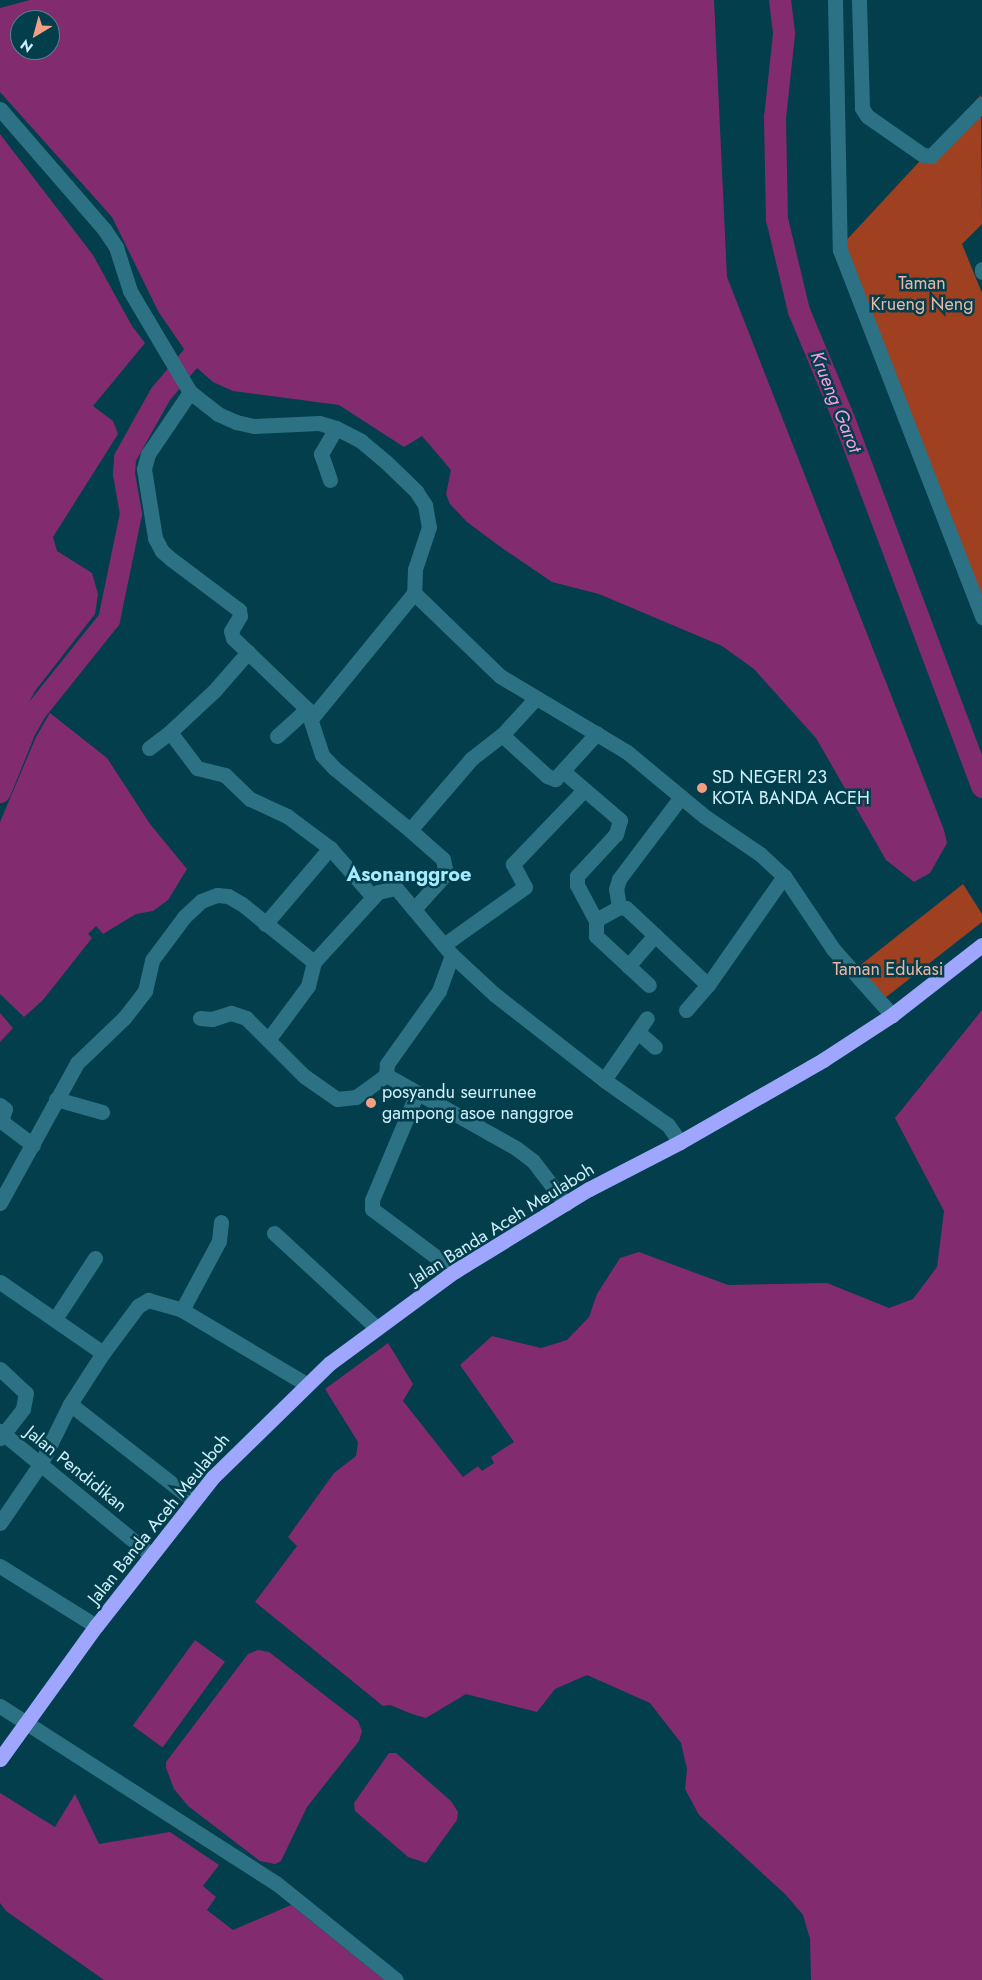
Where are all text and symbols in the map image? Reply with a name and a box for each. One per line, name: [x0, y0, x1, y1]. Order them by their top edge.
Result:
north arrow: [10, 10, 60, 60]
text: N: [16, 35, 37, 58]
park label: Taman Krueng Neng: [870, 273, 974, 316]
water label: Krueng Garot: [805, 348, 867, 456]
place label: SD NEGERI 23 KOTA BANDA ACEH: [712, 767, 870, 810]
marker: SD NEGERI 23 KOTA BANDA ACEH: [696, 782, 708, 794]
district label: Asonanggroe: [347, 862, 471, 886]
park label: Taman Edukasi: [833, 958, 943, 980]
place label: posyandu seurrunee gampong asoe nanggroe: [382, 1082, 574, 1124]
marker: posyandu seurrunee gampong asoe nanggroe: [364, 1096, 378, 1110]
street label: Jalan Banda Aceh Meulaboh: [406, 1158, 598, 1290]
street label: Jalan Pendidikan: [21, 1421, 131, 1517]
street label: Jalan Banda Aceh Meulaboh: [83, 1429, 235, 1609]

